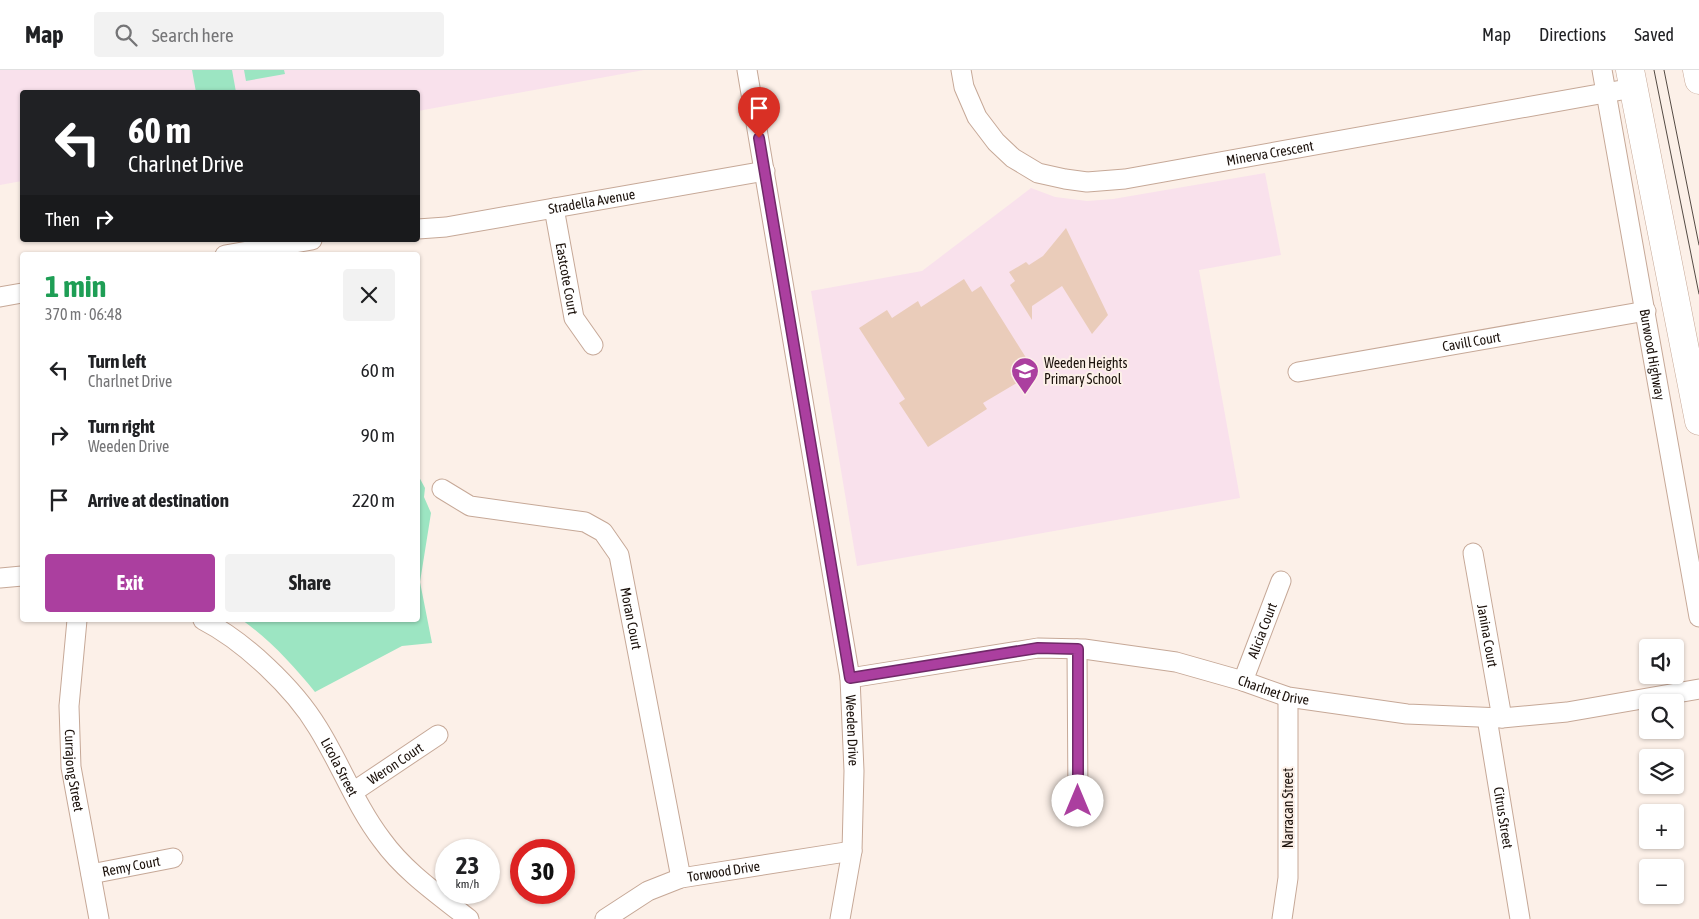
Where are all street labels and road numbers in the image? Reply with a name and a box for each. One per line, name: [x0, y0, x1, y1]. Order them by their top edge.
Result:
street label: Minerva Crescent: [1225, 137, 1315, 169]
street label: Stradella Avenue: [547, 186, 636, 217]
street label: Eastcote Court: [552, 241, 581, 316]
street label: Burwood Highway: [1637, 308, 1668, 402]
street label: Cavill Court: [1441, 329, 1502, 355]
street label: Moran Court: [617, 586, 645, 651]
street label: Alicia Court: [1244, 600, 1280, 661]
street label: Janina Court: [1474, 603, 1501, 669]
street label: Charlnet Drive: [1236, 672, 1310, 708]
street label: Weeden Drive: [843, 694, 862, 766]
street label: Currajong Street: [62, 729, 87, 813]
street label: Licola Street: [318, 735, 361, 799]
street label: Weron Court: [365, 739, 426, 788]
street label: Narracan Street: [1280, 768, 1296, 848]
street label: Citrus Street: [1490, 786, 1516, 850]
street label: Remy Court: [101, 853, 162, 880]
street label: Torwood Drive: [686, 858, 761, 885]

